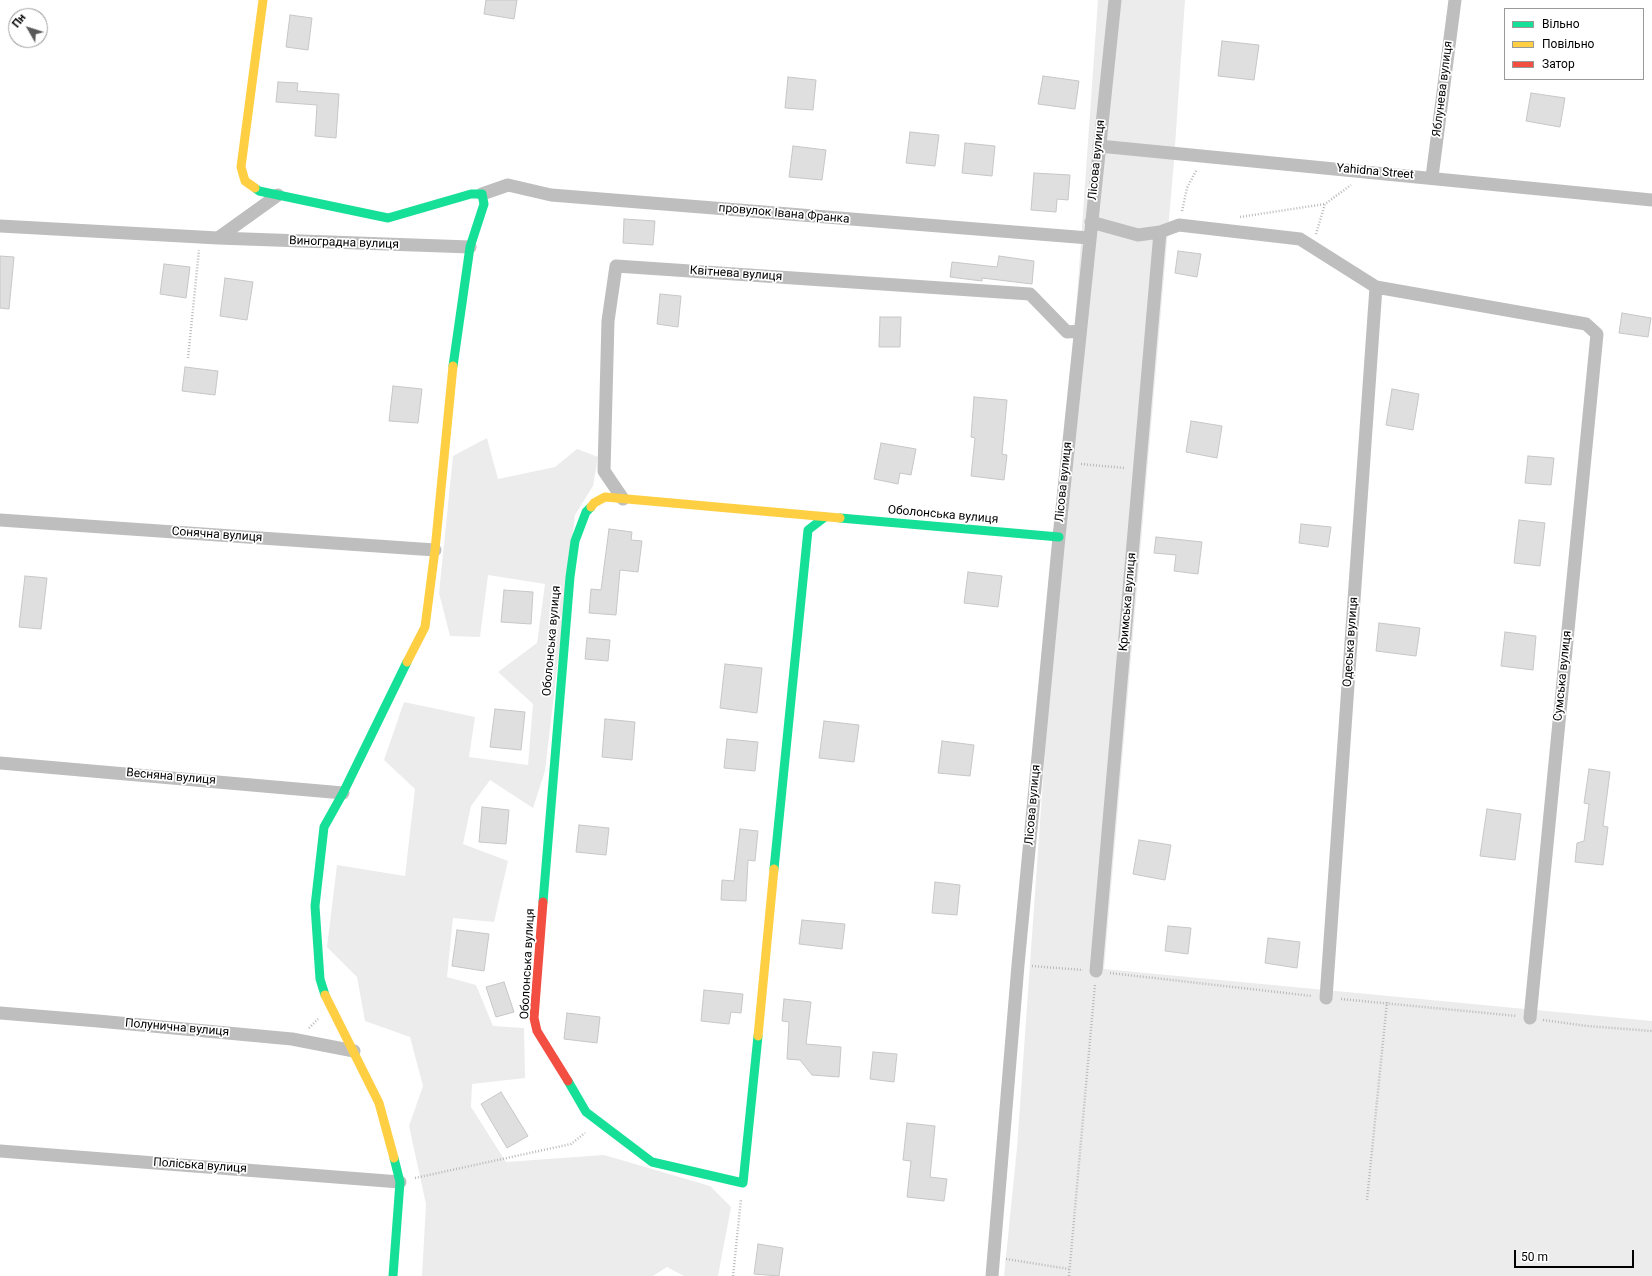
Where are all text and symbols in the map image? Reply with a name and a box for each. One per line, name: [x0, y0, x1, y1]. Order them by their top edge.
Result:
north arrow: [8, 8, 48, 48]
legend: [1504, 8, 1644, 80]
text: Пн: [10, 11, 29, 30]
text: Вільно: [1542, 17, 1580, 31]
text: Повільно: [1542, 37, 1594, 51]
street label: Яблунева вулиця: [1430, 40, 1456, 138]
text: Затор: [1542, 57, 1575, 71]
street label: Лісова вулиця: [1086, 119, 1108, 201]
street label: Yahidna Street: [1336, 161, 1414, 183]
street label: провулок Івана Франка: [718, 201, 850, 227]
street label: Виноградна вулиця: [289, 234, 399, 252]
street label: Квітнева вулиця: [689, 264, 783, 284]
street label: Лісова вулиця: [1053, 441, 1075, 523]
street label: Оболонська вулиця: [887, 503, 999, 527]
street label: Сонячна вулиця: [171, 525, 263, 545]
street label: Кримська вулиця: [1117, 552, 1139, 652]
street label: Оболонська вулиця: [540, 585, 564, 697]
street label: Одеська вулиця: [1341, 596, 1361, 688]
street label: Сумська вулиця: [1551, 630, 1575, 722]
street label: Лісова вулиця: [1022, 764, 1044, 846]
street label: Весняна вулиця: [126, 766, 216, 788]
street label: Оболонська вулиця: [518, 908, 538, 1020]
street label: Полунична вулиця: [124, 1016, 230, 1040]
street label: Поліська вулиця: [153, 1156, 247, 1176]
scale bar: [1516, 1242, 1636, 1268]
text: 50 m: [1521, 1250, 1548, 1264]

